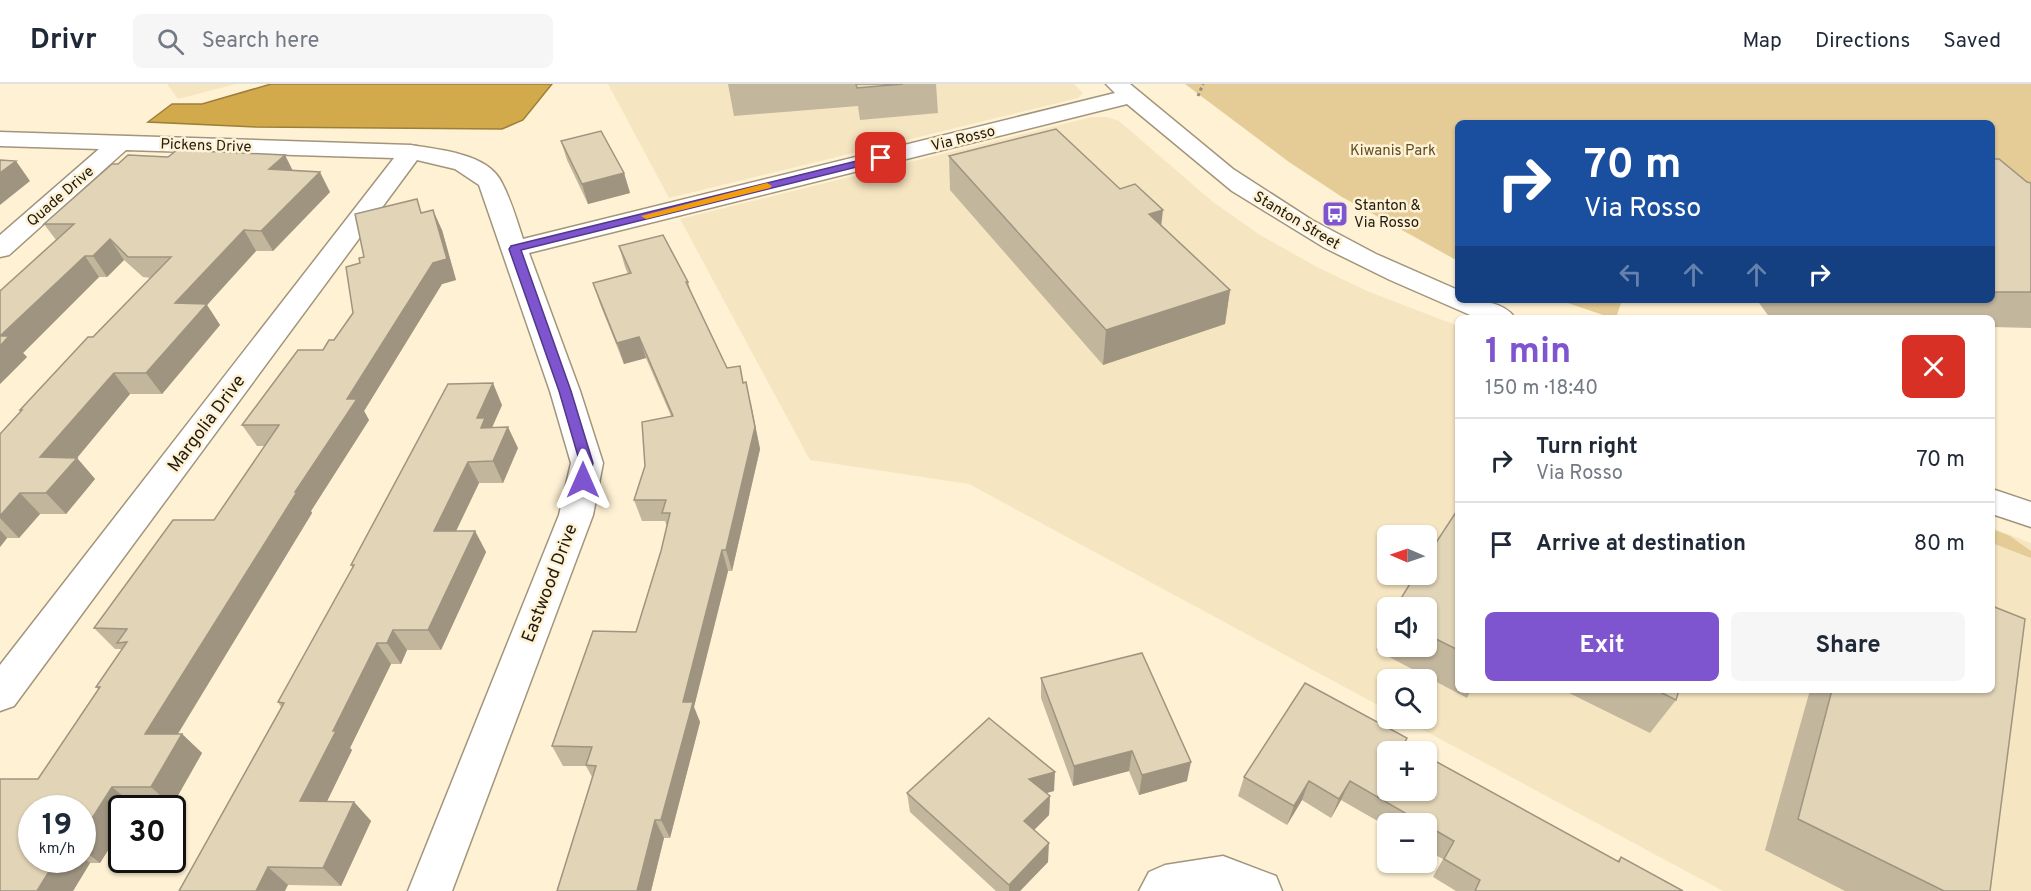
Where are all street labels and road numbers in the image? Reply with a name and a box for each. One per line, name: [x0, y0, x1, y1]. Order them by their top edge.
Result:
street label: Via Rosso: [929, 122, 997, 157]
street label: Pickens Drive: [160, 135, 252, 158]
street label: Quade Drive: [23, 163, 99, 232]
street label: Stanton Street: [1249, 188, 1343, 255]
street label: Margolia Drive: [163, 371, 251, 477]
street label: Eastwood Drive: [517, 521, 584, 646]

